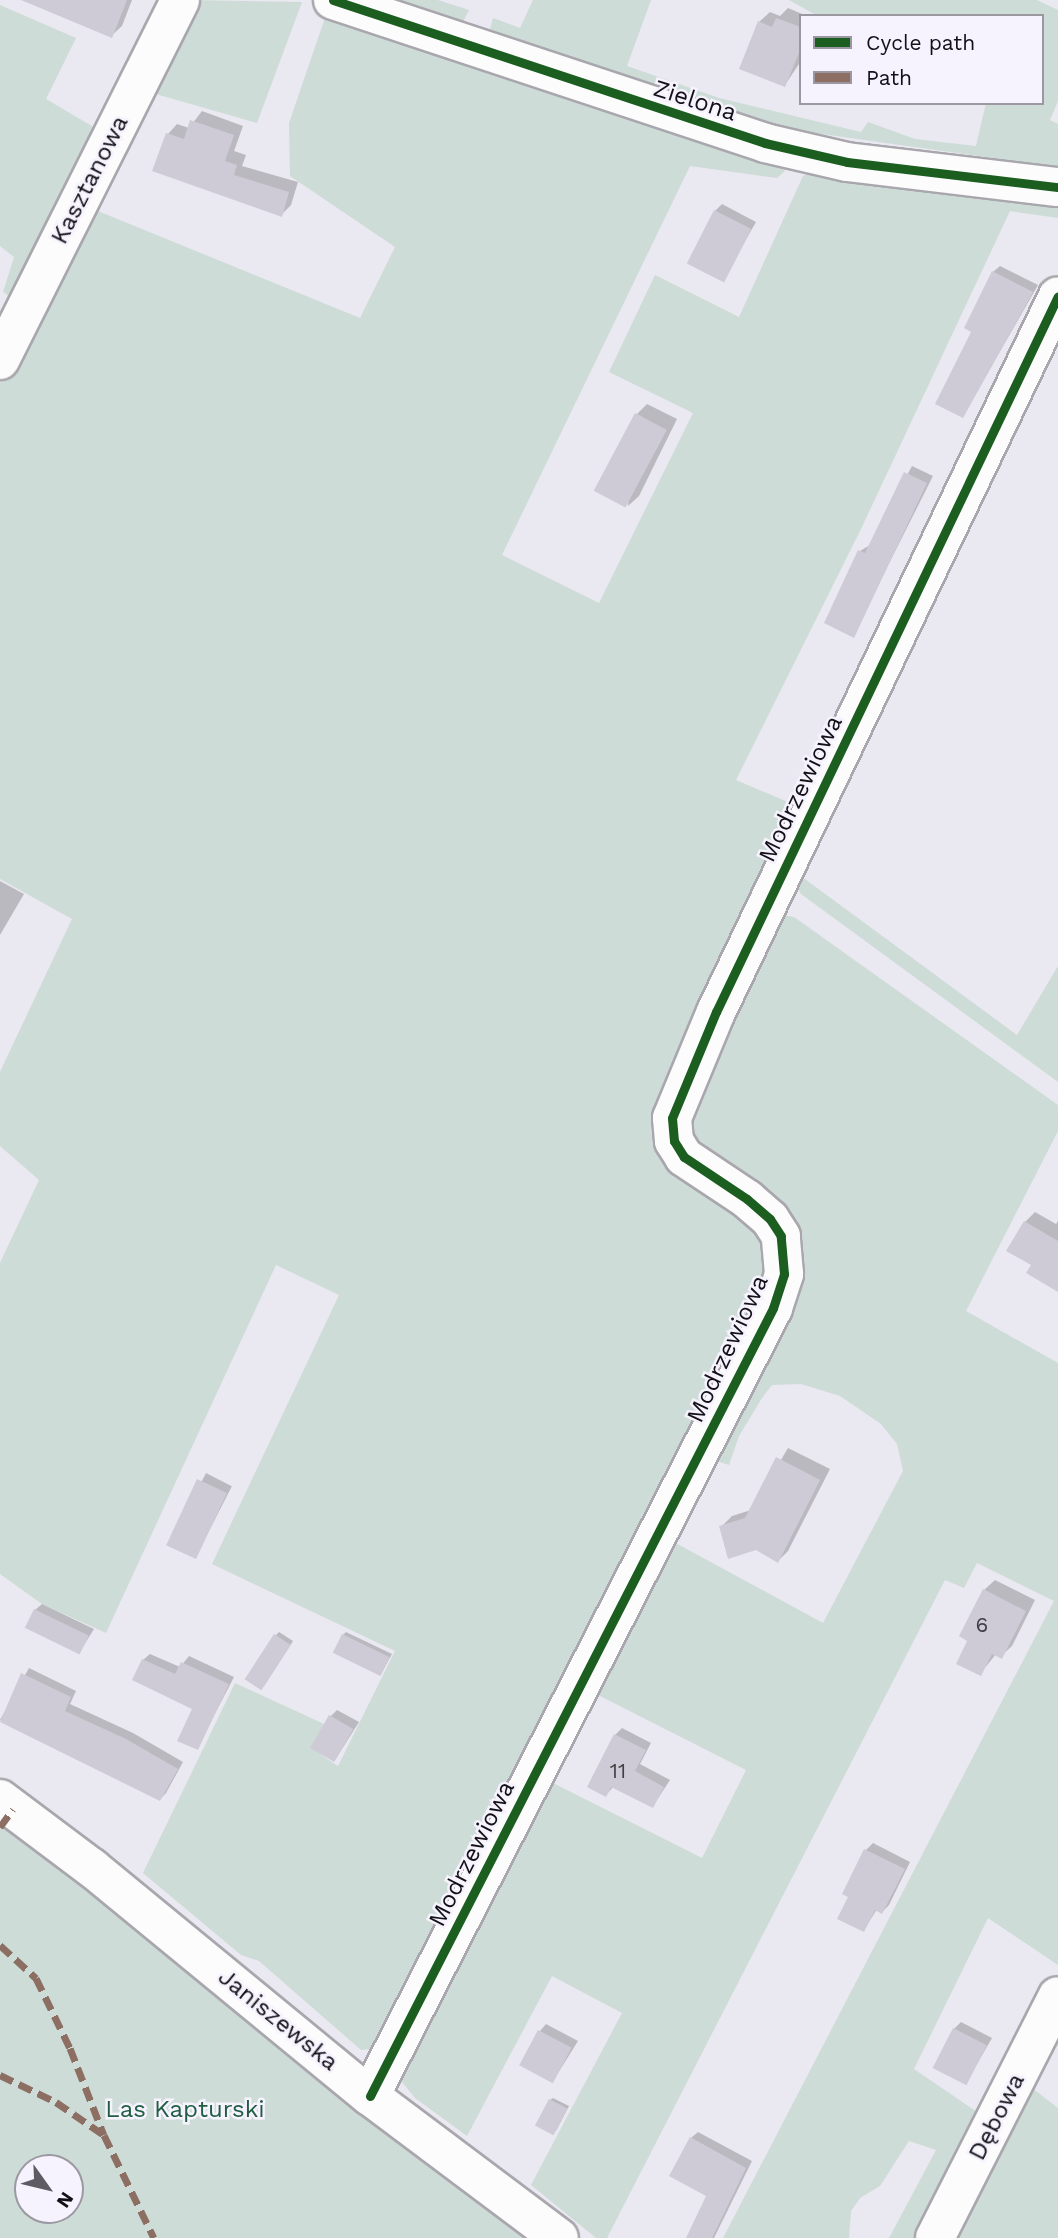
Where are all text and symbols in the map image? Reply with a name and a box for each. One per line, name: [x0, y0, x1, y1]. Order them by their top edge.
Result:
legend: [799, 14, 1044, 105]
text: Cycle path: [866, 30, 975, 55]
text: Path: [866, 65, 912, 90]
street label: Zielona: [650, 74, 740, 128]
street label: Kasztanowa: [45, 111, 135, 249]
street label: Modrzewiowa: [753, 711, 849, 867]
street label: Modrzewiowa: [681, 1271, 775, 1427]
house number: 6: [976, 1612, 988, 1638]
house number: 11: [610, 1758, 626, 1784]
street label: Modrzewiowa: [423, 1776, 521, 1932]
street label: Janiszewska: [212, 1963, 344, 2077]
street label: Dębowa: [963, 2069, 1031, 2165]
park label: Las Kapturski: [105, 2096, 265, 2124]
north arrow: [14, 2154, 84, 2224]
text: N: [52, 2188, 79, 2212]

